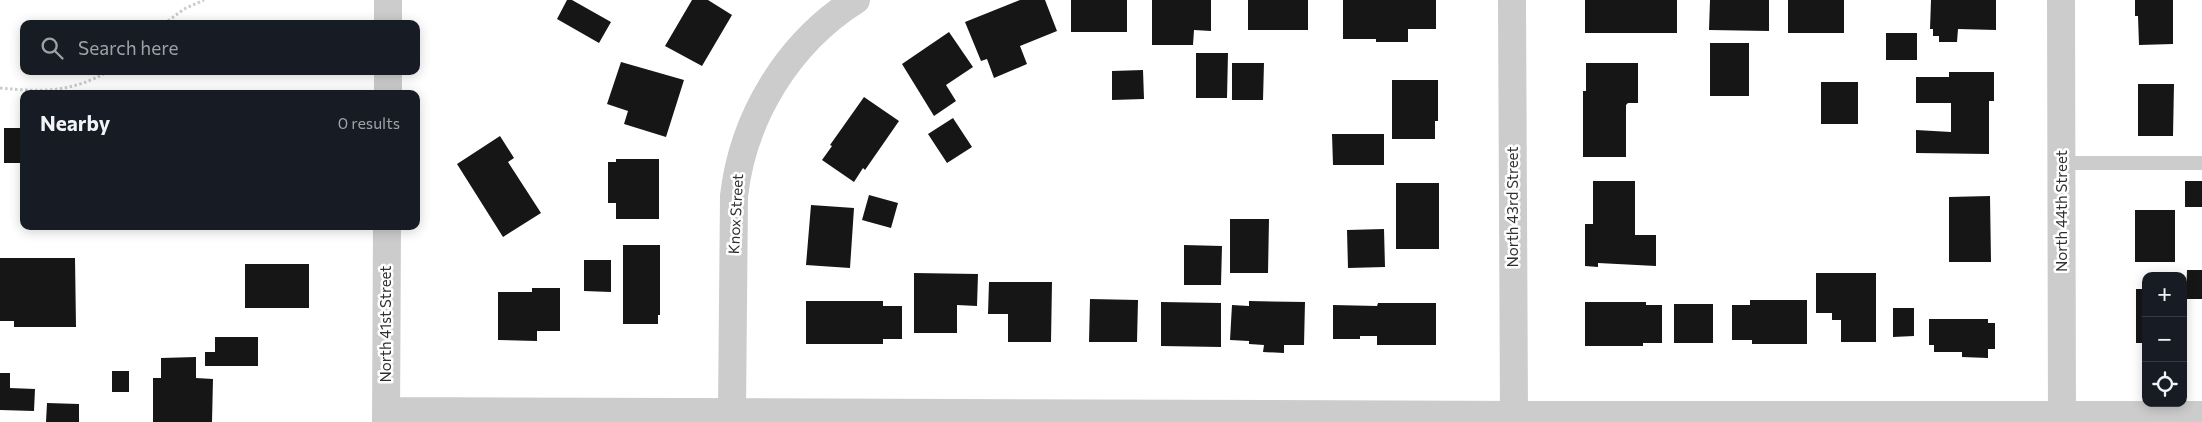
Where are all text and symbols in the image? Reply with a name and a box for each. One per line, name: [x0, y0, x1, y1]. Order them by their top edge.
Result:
search box: [20, 20, 420, 75]
icon: search: [38, 34, 66, 62]
text: Search here: [78, 36, 178, 59]
text: Nearby: [40, 110, 110, 135]
text: 0 results: [338, 113, 400, 132]
street label: North 43rd Street: [1503, 146, 1521, 268]
street label: North 44th Street: [2052, 150, 2070, 272]
street label: Knox Street: [724, 173, 746, 255]
street label: North 41st Street: [376, 265, 394, 383]
map controls: [2142, 272, 2187, 407]
button: +: [2142, 272, 2187, 317]
button: −: [2142, 317, 2187, 362]
button: locate: [2142, 362, 2187, 407]

